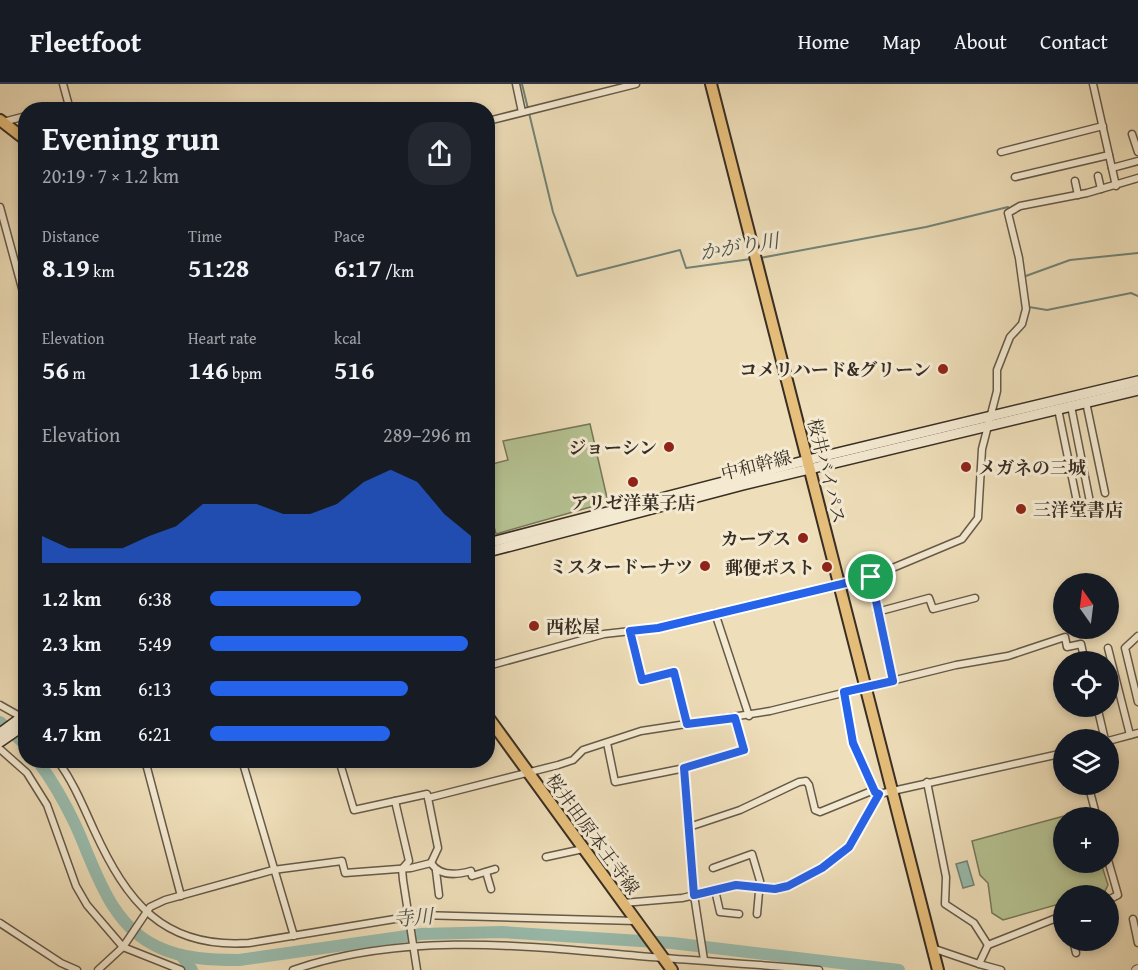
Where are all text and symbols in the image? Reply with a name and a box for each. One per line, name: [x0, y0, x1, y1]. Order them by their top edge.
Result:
text: Fleetfoot: [30, 21, 141, 62]
text: Home: [798, 26, 849, 57]
text: Map: [882, 26, 921, 57]
text: About: [954, 26, 1007, 57]
text: Contact: [1040, 26, 1108, 57]
text: Evening run: [42, 114, 219, 162]
button: share: [408, 122, 471, 185]
text: 20:19 · 7 × 1.2 km: [42, 161, 179, 190]
text: Distance: [42, 224, 99, 248]
text: Time: [188, 224, 222, 248]
text: Pace: [334, 224, 365, 248]
water label: かがり川: [697, 225, 783, 267]
text: 8.19: [42, 248, 90, 287]
text: 51:28: [188, 248, 249, 287]
text: 6:17: [334, 248, 382, 287]
text: km: [90, 259, 114, 283]
text: /km: [382, 259, 414, 283]
text: Elevation: [42, 326, 105, 350]
text: Heart rate: [188, 326, 257, 350]
text: kcal: [334, 326, 361, 350]
text: 56: [42, 350, 69, 389]
text: 146: [188, 350, 228, 389]
text: 516: [334, 350, 374, 389]
place label: コメリハード&グリーン: [739, 356, 931, 383]
text: m: [69, 361, 86, 385]
text: bpm: [228, 361, 262, 385]
marker: コメリハード&グリーン: [936, 362, 950, 376]
street label: 桜井バイパス: [801, 416, 853, 526]
text: Elevation: [42, 420, 120, 449]
text: 289–296 m: [383, 420, 471, 449]
place label: ジョーシン: [568, 434, 657, 461]
marker: ジョーシン: [662, 440, 676, 454]
street label: 中和幹線: [718, 443, 794, 487]
place label: メガネの三城: [978, 454, 1086, 481]
marker: メガネの三城: [959, 460, 973, 474]
marker: アリゼ洋菓子店: [626, 475, 640, 489]
place label: アリゼ洋菓子店: [570, 489, 696, 516]
place label: 三洋堂書店: [1033, 496, 1123, 523]
marker: 三洋堂書店: [1014, 502, 1028, 516]
place label: カーブス: [721, 525, 791, 552]
marker: カーブス: [796, 531, 810, 545]
pin: [845, 551, 896, 602]
place label: ミスタードーナツ: [549, 553, 693, 580]
place label: 郵便ポスト: [725, 554, 815, 581]
marker: ミスタードーナツ: [698, 559, 712, 573]
marker: 郵便ポスト: [820, 560, 834, 574]
icon: arrive: [854, 560, 887, 593]
north arrow: [1053, 573, 1119, 639]
map controls: [1053, 573, 1119, 951]
text: 1.2 km: [42, 584, 101, 613]
text: 6:38: [138, 584, 172, 613]
place label: 西松屋: [546, 613, 600, 640]
marker: 西松屋: [527, 619, 541, 633]
text: 2.3 km: [42, 629, 101, 658]
text: 5:49: [138, 629, 172, 658]
button: locate: [1053, 651, 1119, 717]
text: 3.5 km: [42, 674, 101, 703]
text: 6:13: [138, 674, 172, 703]
text: 4.7 km: [42, 719, 101, 748]
text: 6:21: [138, 719, 172, 748]
button: layers: [1053, 729, 1119, 795]
street label: 桜井田原本王寺線: [540, 768, 646, 900]
button: +: [1053, 807, 1119, 873]
button: −: [1053, 885, 1119, 951]
water label: 寺川: [392, 901, 436, 933]

